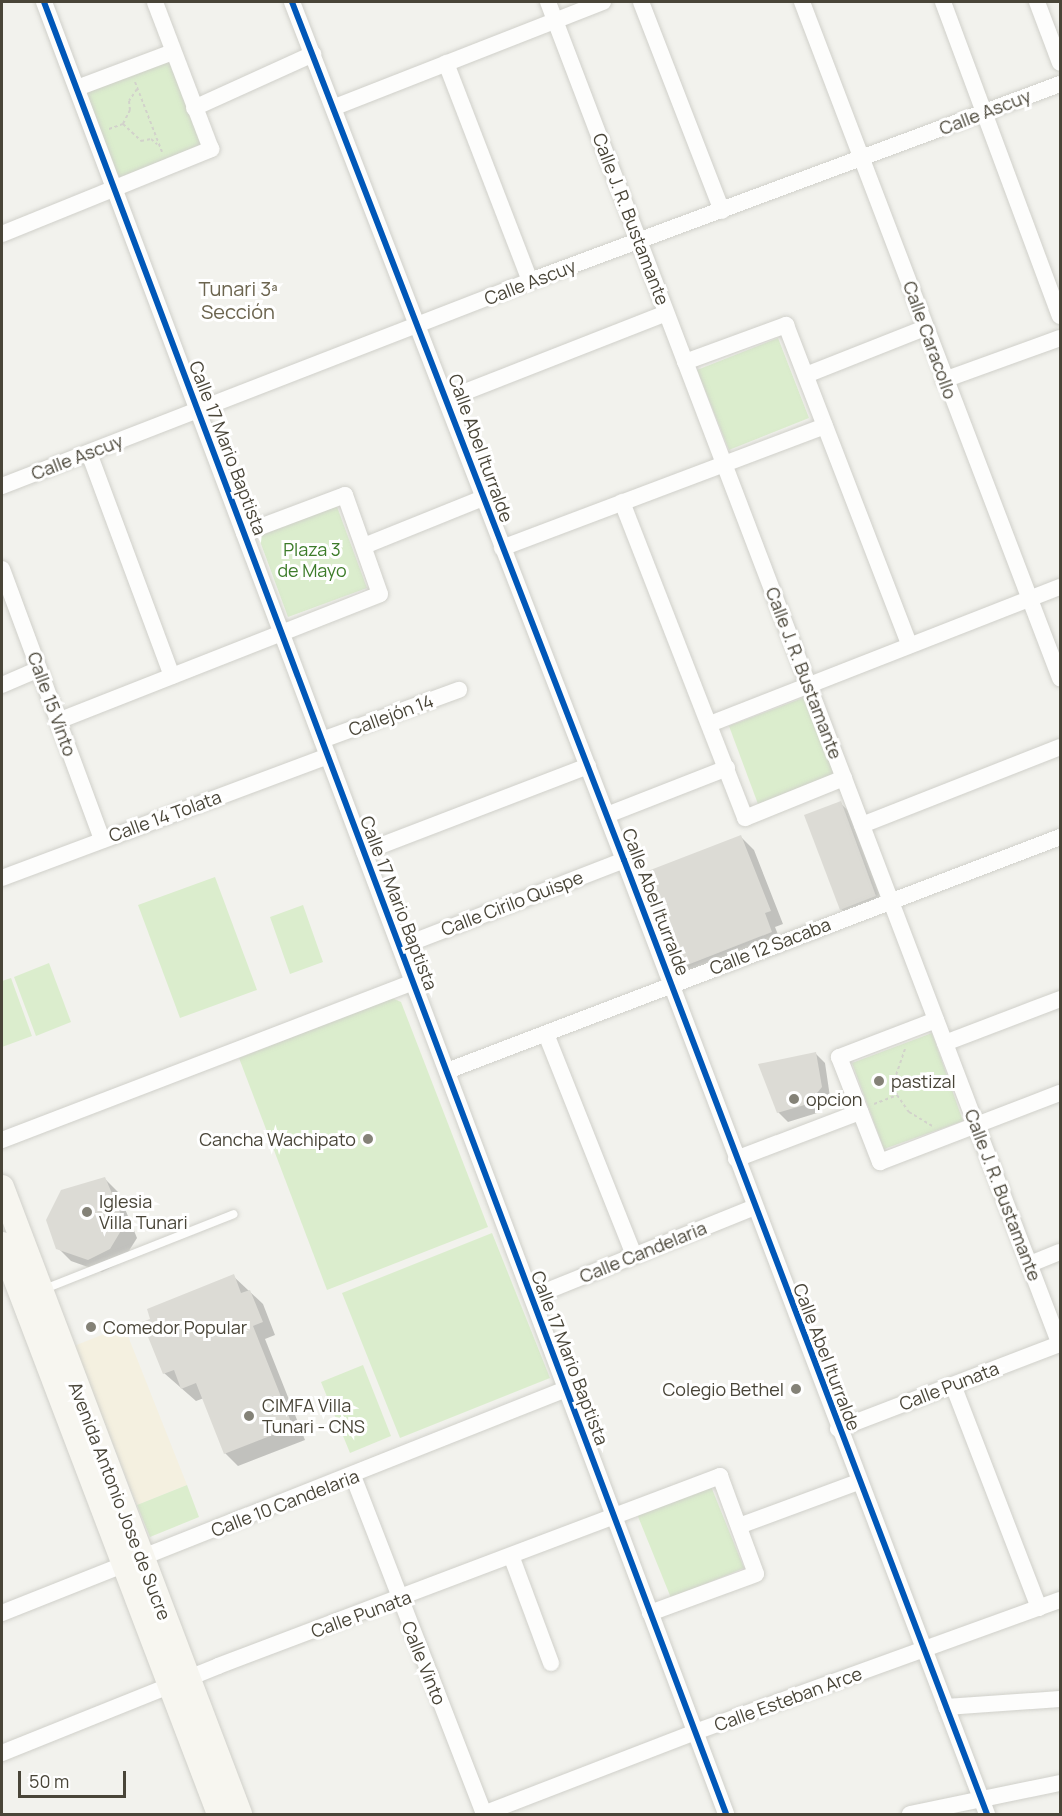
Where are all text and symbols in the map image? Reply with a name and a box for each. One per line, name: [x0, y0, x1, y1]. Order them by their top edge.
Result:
street label: Calle Ascuy: [936, 85, 1034, 139]
street label: Calle J. R. Bustamante: [588, 130, 674, 308]
street label: Calle Ascuy: [481, 255, 579, 309]
district label: Tunari 3ª Sección: [196, 277, 280, 324]
street label: Calle Caracollo: [899, 278, 961, 402]
street label: Calle 17 Mario Baptista: [185, 358, 271, 538]
street label: Calle Abel Iturralde: [444, 371, 518, 525]
street label: Calle Ascuy: [28, 430, 126, 484]
park label: Plaza 3 de Mayo: [277, 539, 347, 582]
street label: Calle J. R. Bustamante: [761, 584, 847, 762]
street label: Calle 15 Vinto: [23, 649, 81, 759]
street label: Callejón 14: [346, 690, 436, 740]
street label: Calle 14 Tolata: [106, 786, 224, 846]
street label: Calle 17 Mario Baptista: [356, 813, 442, 993]
street label: Calle Abel Iturralde: [618, 825, 694, 979]
street label: Calle Cirilo Quispe: [438, 866, 586, 940]
street label: Calle 12 Sacaba: [706, 913, 834, 979]
place label: pastizal: [891, 1070, 956, 1092]
marker: pastizal: [872, 1074, 886, 1088]
place label: opcion: [806, 1088, 863, 1110]
marker: opcion: [787, 1092, 801, 1106]
street label: Calle J. R. Bustamante: [960, 1106, 1046, 1284]
place label: Cancha Wachipato: [199, 1128, 356, 1150]
marker: Cancha Wachipato: [361, 1132, 375, 1146]
place label: Iglesia Villa Tunari: [99, 1191, 188, 1234]
marker: Iglesia Villa Tunari: [80, 1205, 94, 1219]
street label: Calle Candelaria: [576, 1217, 710, 1287]
street label: Calle 17 Mario Baptista: [527, 1268, 613, 1448]
street label: Calle Abel Iturralde: [789, 1280, 865, 1434]
place label: Comedor Popular: [103, 1316, 247, 1338]
marker: Comedor Popular: [84, 1320, 98, 1334]
street label: Calle Punata: [896, 1357, 1002, 1415]
place label: Colegio Bethel: [662, 1378, 784, 1400]
street label: Avenida Antonio Jose de Sucre: [65, 1379, 175, 1623]
marker: Colegio Bethel: [789, 1382, 803, 1396]
place label: CIMFA Villa Tunari - CNS: [262, 1395, 365, 1438]
marker: CIMFA Villa Tunari - CNS: [240, 1407, 258, 1425]
street label: Calle 10 Candelaria: [208, 1465, 362, 1541]
street label: Calle Punata: [308, 1586, 414, 1642]
street label: Calle Vinto: [397, 1618, 451, 1708]
street label: Calle Esteban Arce: [711, 1662, 865, 1736]
scale bar: [21, 1759, 129, 1797]
text: 50 m: [29, 1769, 69, 1793]

